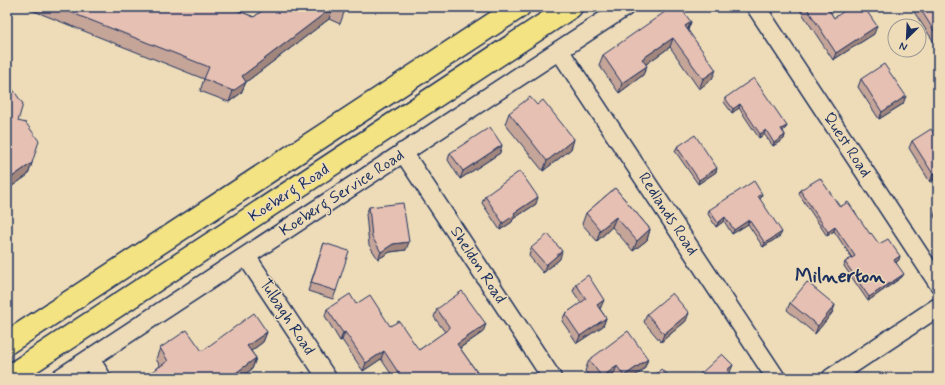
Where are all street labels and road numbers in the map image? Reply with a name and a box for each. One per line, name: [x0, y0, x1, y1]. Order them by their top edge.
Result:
street label: Quest Road: [818, 108, 876, 182]
street label: Koeberg Service Road: [276, 145, 409, 242]
street label: Koeberg Road: [245, 159, 334, 228]
street label: Redlands Road: [633, 168, 703, 260]
street label: Sheldon Road: [445, 222, 511, 308]
street label: Tulbagh Road: [254, 275, 320, 359]

